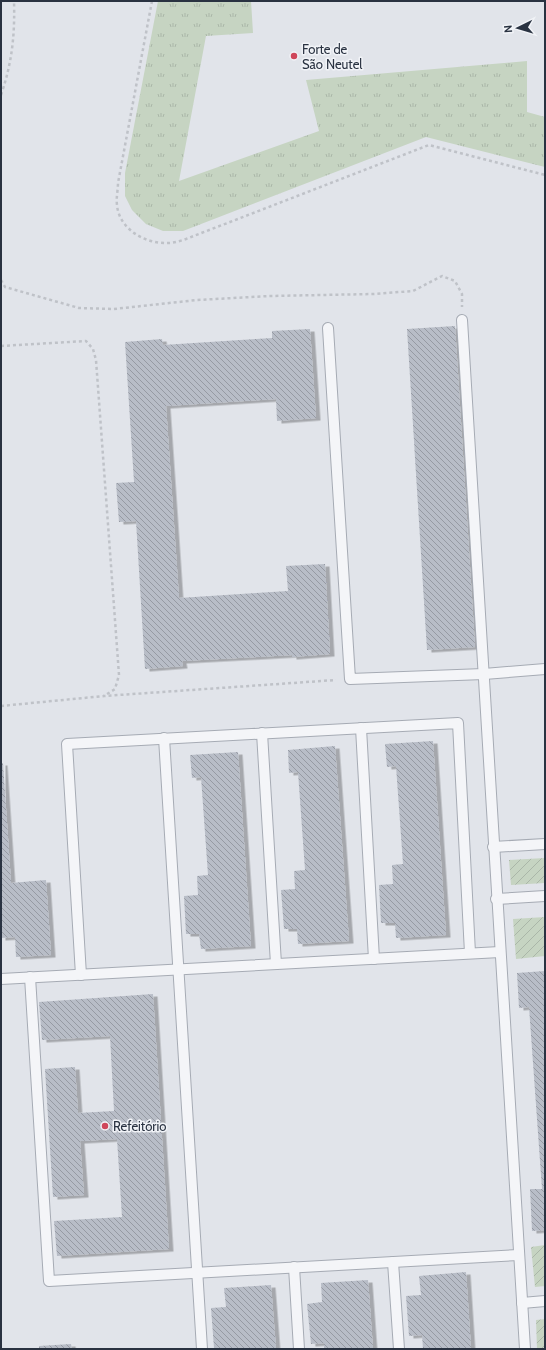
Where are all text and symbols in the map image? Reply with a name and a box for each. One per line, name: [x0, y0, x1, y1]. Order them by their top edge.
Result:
north arrow: [498, 8, 538, 48]
text: N: [501, 24, 515, 33]
place label: Forte de São Neutel: [302, 41, 362, 72]
marker: Forte de São Neutel: [289, 51, 299, 61]
place label: Refeitório: [113, 1118, 166, 1134]
marker: Refeitório: [100, 1121, 110, 1131]

